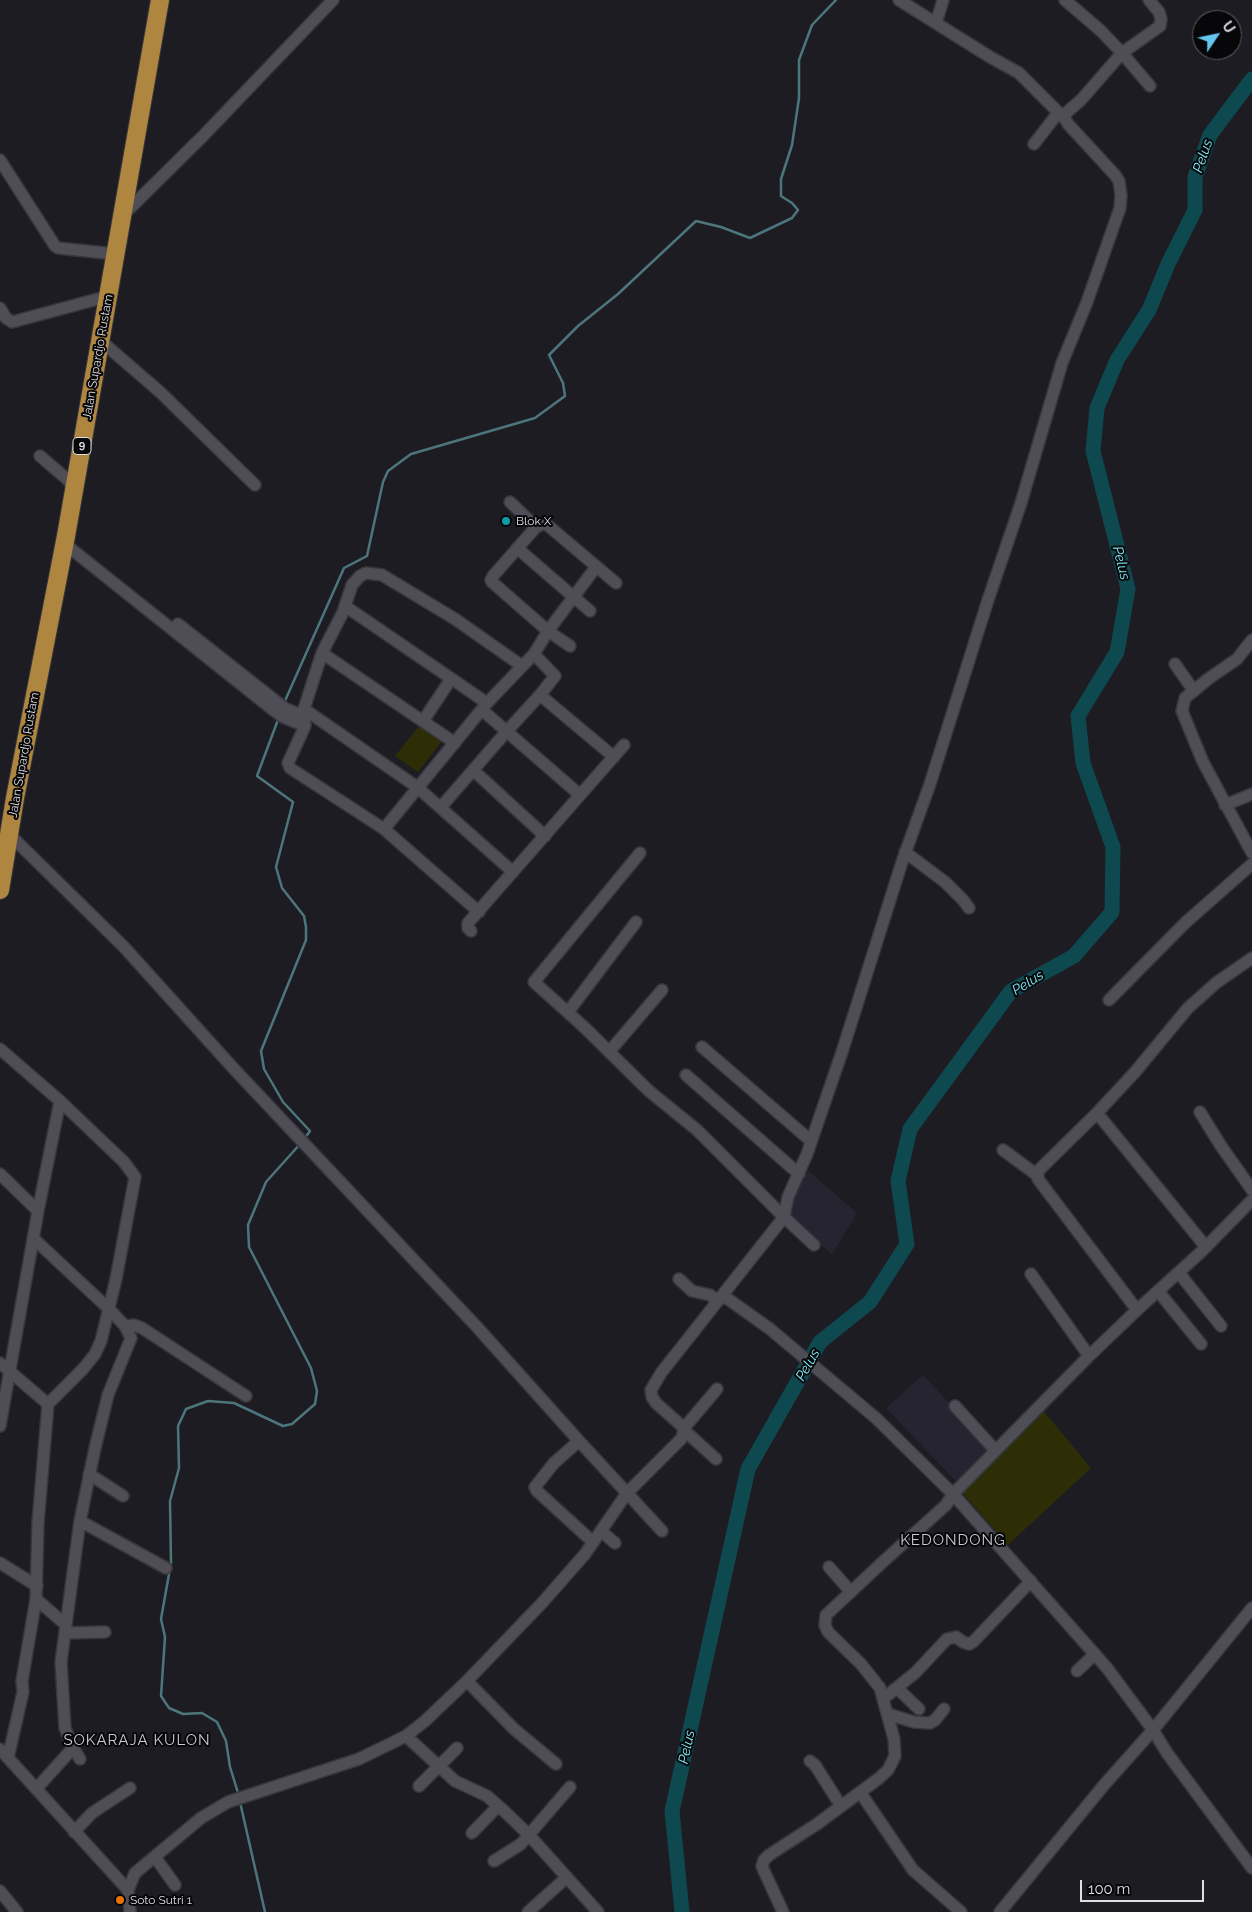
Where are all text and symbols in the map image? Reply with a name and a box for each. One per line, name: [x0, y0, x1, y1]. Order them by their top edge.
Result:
north arrow: [1192, 10, 1242, 60]
text: U: [1219, 18, 1238, 36]
water label: Pelus: [1190, 137, 1216, 175]
street label: Jalan Supardjo Rustam: [80, 293, 116, 421]
road number: 9: [73, 438, 91, 454]
place label: Blok X: [516, 514, 551, 528]
marker: Blok X: [500, 515, 512, 527]
water label: Pelus: [1109, 544, 1133, 582]
street label: Jalan Supardjo Rustam: [6, 691, 42, 819]
water label: Pelus: [1009, 967, 1047, 999]
water label: Pelus: [792, 1346, 824, 1384]
district label: KEDONDONG: [899, 1531, 1007, 1549]
water label: Pelus: [675, 1729, 699, 1765]
district label: SOKARAJA KULON: [62, 1731, 212, 1749]
scale bar: [1082, 1870, 1206, 1902]
text: 100 m: [1088, 1880, 1130, 1898]
place label: Soto Sutri 1: [130, 1893, 192, 1907]
marker: Soto Sutri 1: [114, 1894, 126, 1906]

